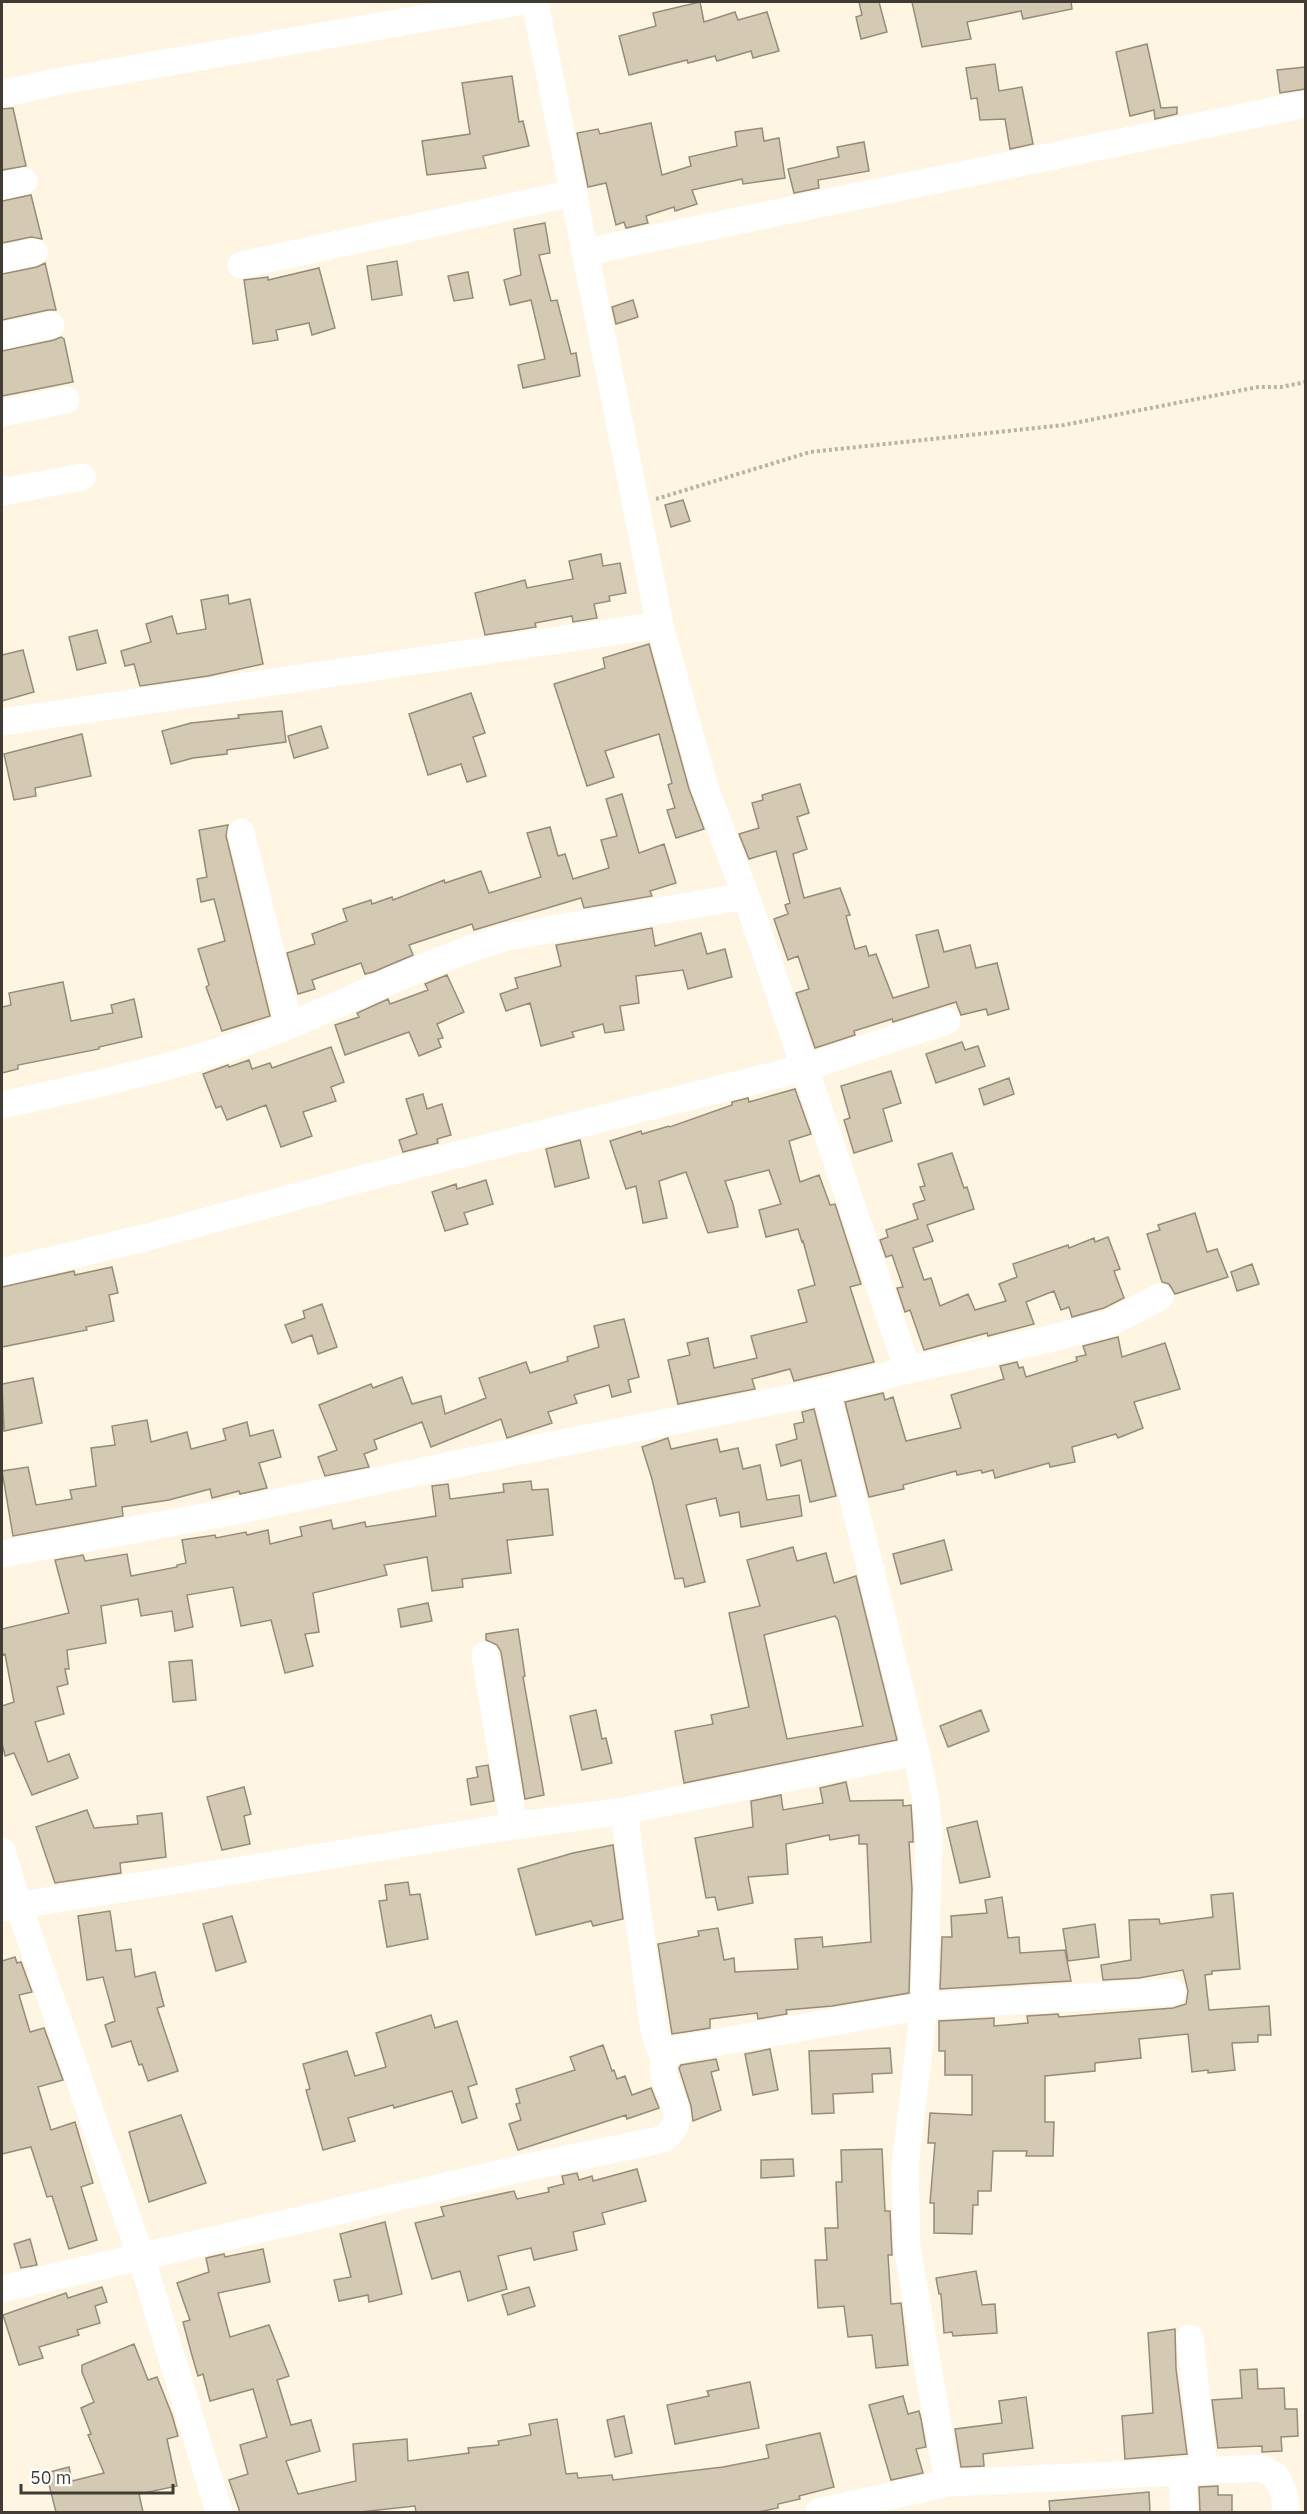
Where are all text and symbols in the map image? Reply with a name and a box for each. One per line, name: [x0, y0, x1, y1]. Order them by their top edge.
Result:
scale bar: [21, 2457, 172, 2495]
text: 50 m: [30, 2466, 72, 2489]

